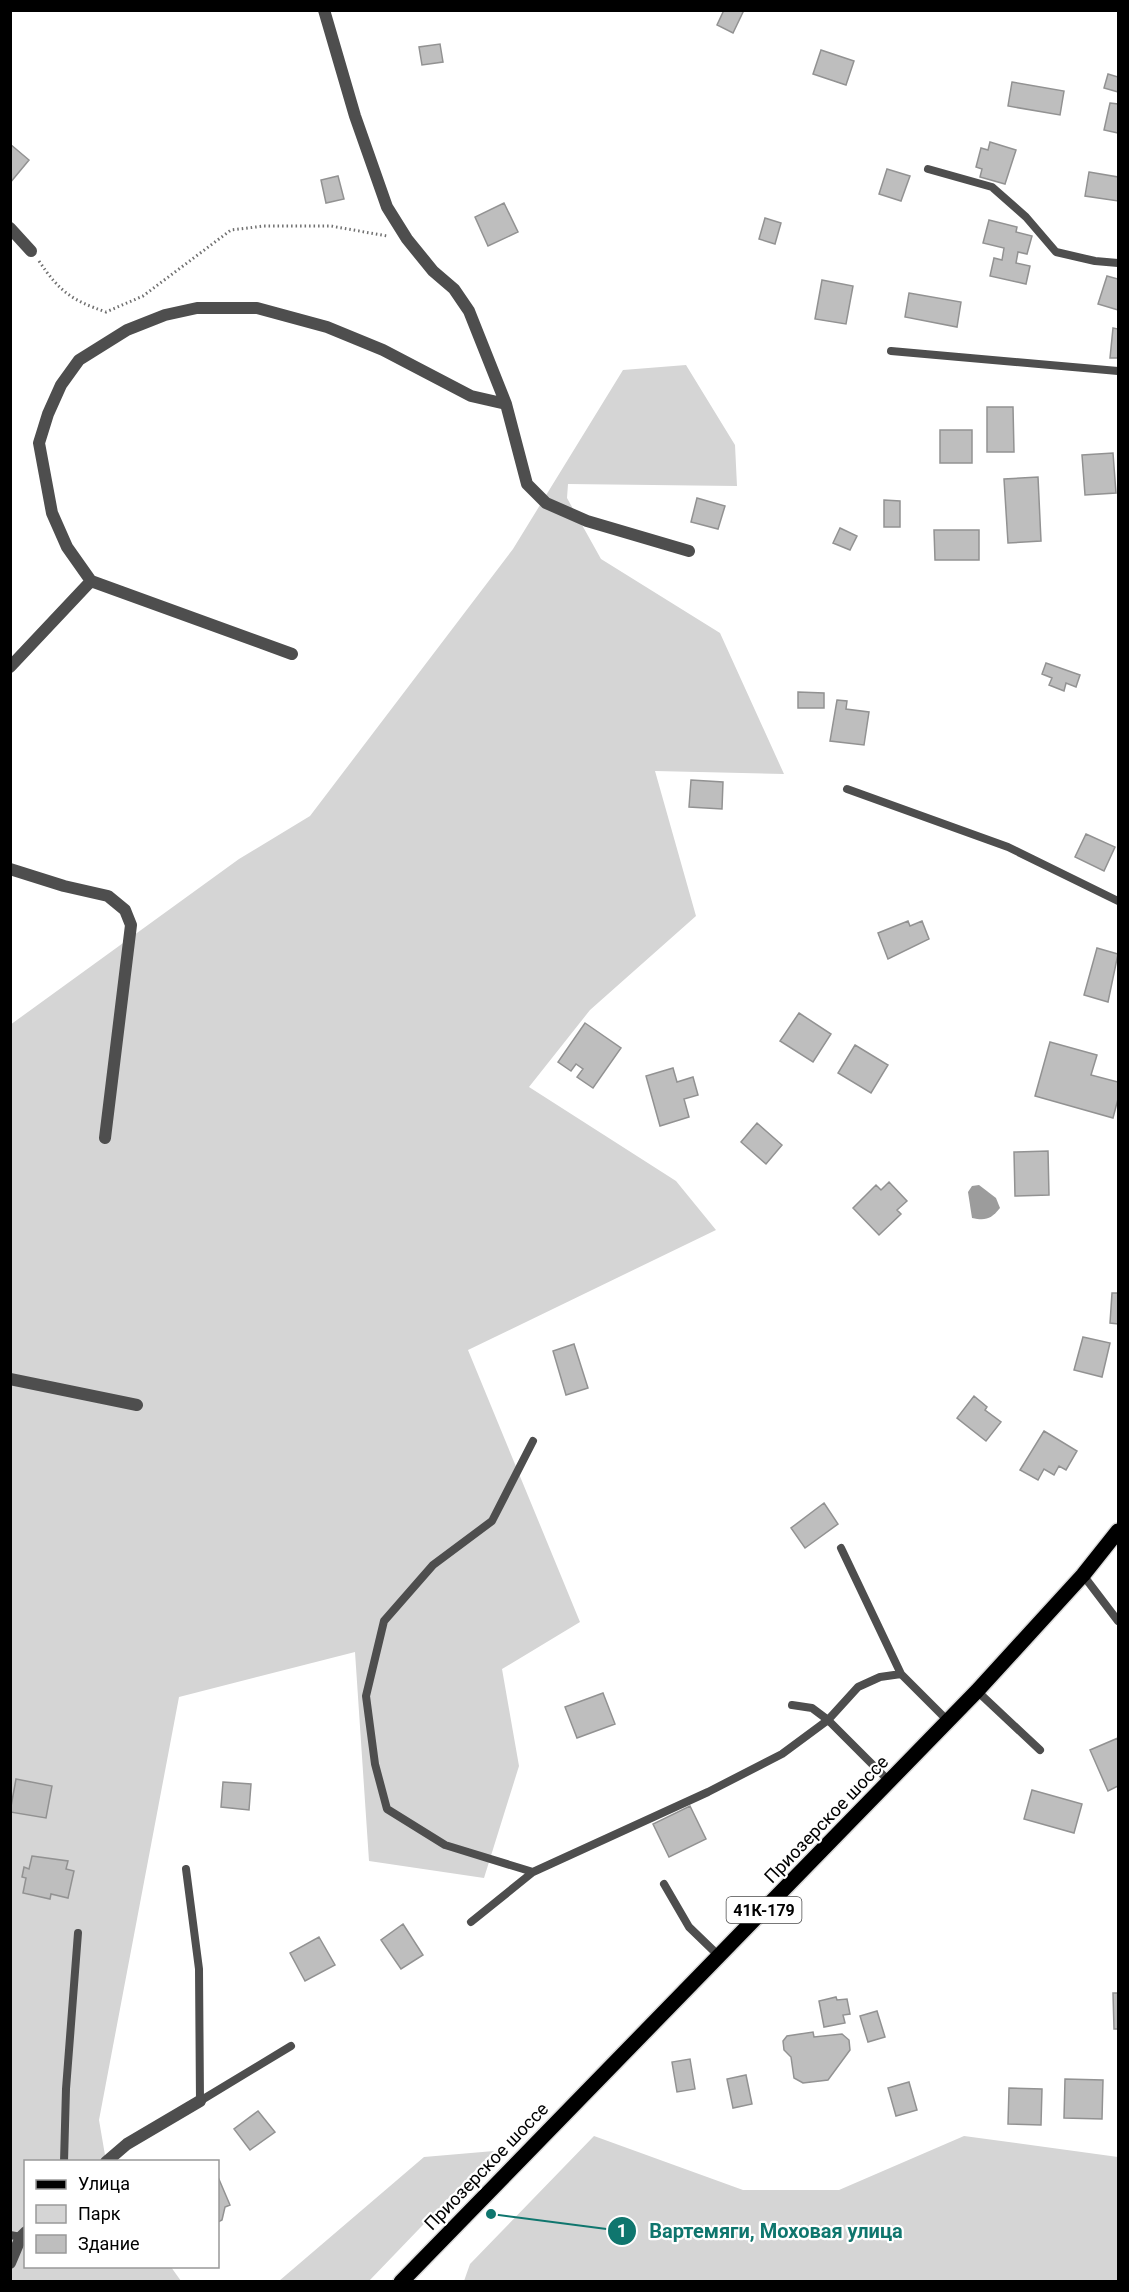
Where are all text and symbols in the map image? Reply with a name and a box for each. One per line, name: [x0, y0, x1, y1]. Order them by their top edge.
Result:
street label: Приозерское шоссе: [760, 1751, 892, 1887]
road number: 41К-179: [726, 1897, 801, 1923]
street label: Приозерское шоссе: [420, 2098, 552, 2234]
legend: [24, 2160, 219, 2268]
text: Улица: [78, 2173, 130, 2194]
text: Парк: [78, 2203, 121, 2224]
callout: Вартемяги, Моховая улица: [607, 2212, 914, 2250]
text: Вартемяги, Моховая улица: [649, 2219, 903, 2243]
text: 1: [617, 2220, 627, 2241]
text: Здание: [78, 2233, 140, 2254]

